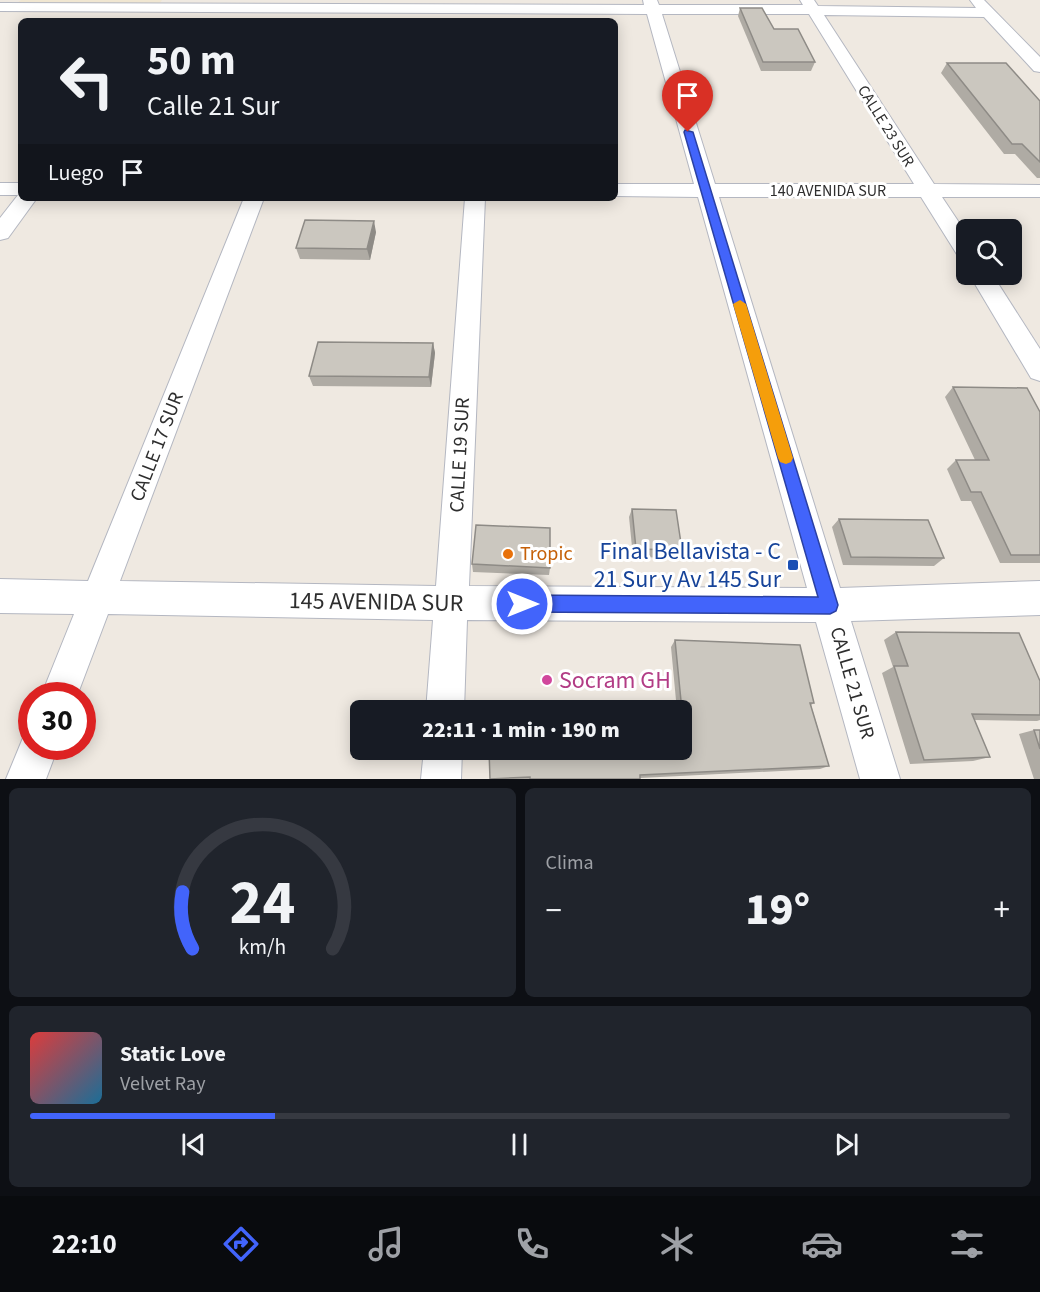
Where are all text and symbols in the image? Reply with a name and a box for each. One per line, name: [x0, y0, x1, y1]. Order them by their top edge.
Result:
text: 50 m: [147, 31, 236, 91]
icon: left: [48, 42, 126, 120]
pin: [662, 70, 713, 132]
icon: arrive: [671, 79, 704, 112]
street label: CALLE 23 SUR: [852, 81, 920, 171]
text: Calle 21 Sur: [147, 87, 279, 126]
icon: arrive: [116, 156, 149, 189]
text: Luego: [48, 157, 104, 189]
street label: 140 AVENIDA SUR: [770, 180, 886, 202]
map controls: [956, 219, 1022, 285]
button: search: [956, 219, 1022, 285]
street label: CALLE 17 SUR: [123, 388, 191, 506]
street label: CALLE 19 SUR: [443, 397, 477, 513]
place label: Final Bellavista - C 21 Sur y Av 145 Sur: [594, 534, 782, 597]
place label: Tropic: [520, 540, 573, 568]
marker: Tropic: [501, 547, 515, 561]
marker: Final Bellavista - C 21 Sur y Av 145 Sur: [786, 558, 800, 572]
position arrow: [490, 572, 554, 636]
street label: 145 AVENIDA SUR: [288, 583, 464, 621]
street label: CALLE 21 SUR: [823, 624, 881, 742]
place label: Socram GH: [559, 663, 671, 698]
marker: Socram GH: [540, 673, 554, 687]
speed limit sign: 30: [18, 682, 96, 760]
text: 22:11 · 1 min · 190 m: [422, 714, 620, 746]
text: Clima: [546, 849, 594, 877]
text: 24: [229, 859, 295, 948]
text: 19°: [745, 878, 810, 942]
text: −: [546, 887, 562, 934]
text: +: [994, 887, 1010, 934]
text: km/h: [238, 933, 286, 964]
text: Static Love: [120, 1038, 226, 1070]
text: Velvet Ray: [120, 1070, 206, 1098]
icon: previous: [177, 1128, 210, 1161]
icon: pause: [503, 1128, 536, 1161]
icon: next: [830, 1128, 863, 1161]
icon: directions: [220, 1223, 262, 1265]
icon: music: [365, 1223, 407, 1265]
icon: phone: [511, 1223, 553, 1265]
icon: climate: [656, 1223, 698, 1265]
icon: car: [801, 1223, 843, 1265]
icon: filters: [946, 1223, 988, 1265]
text: 22:10: [52, 1225, 117, 1264]

